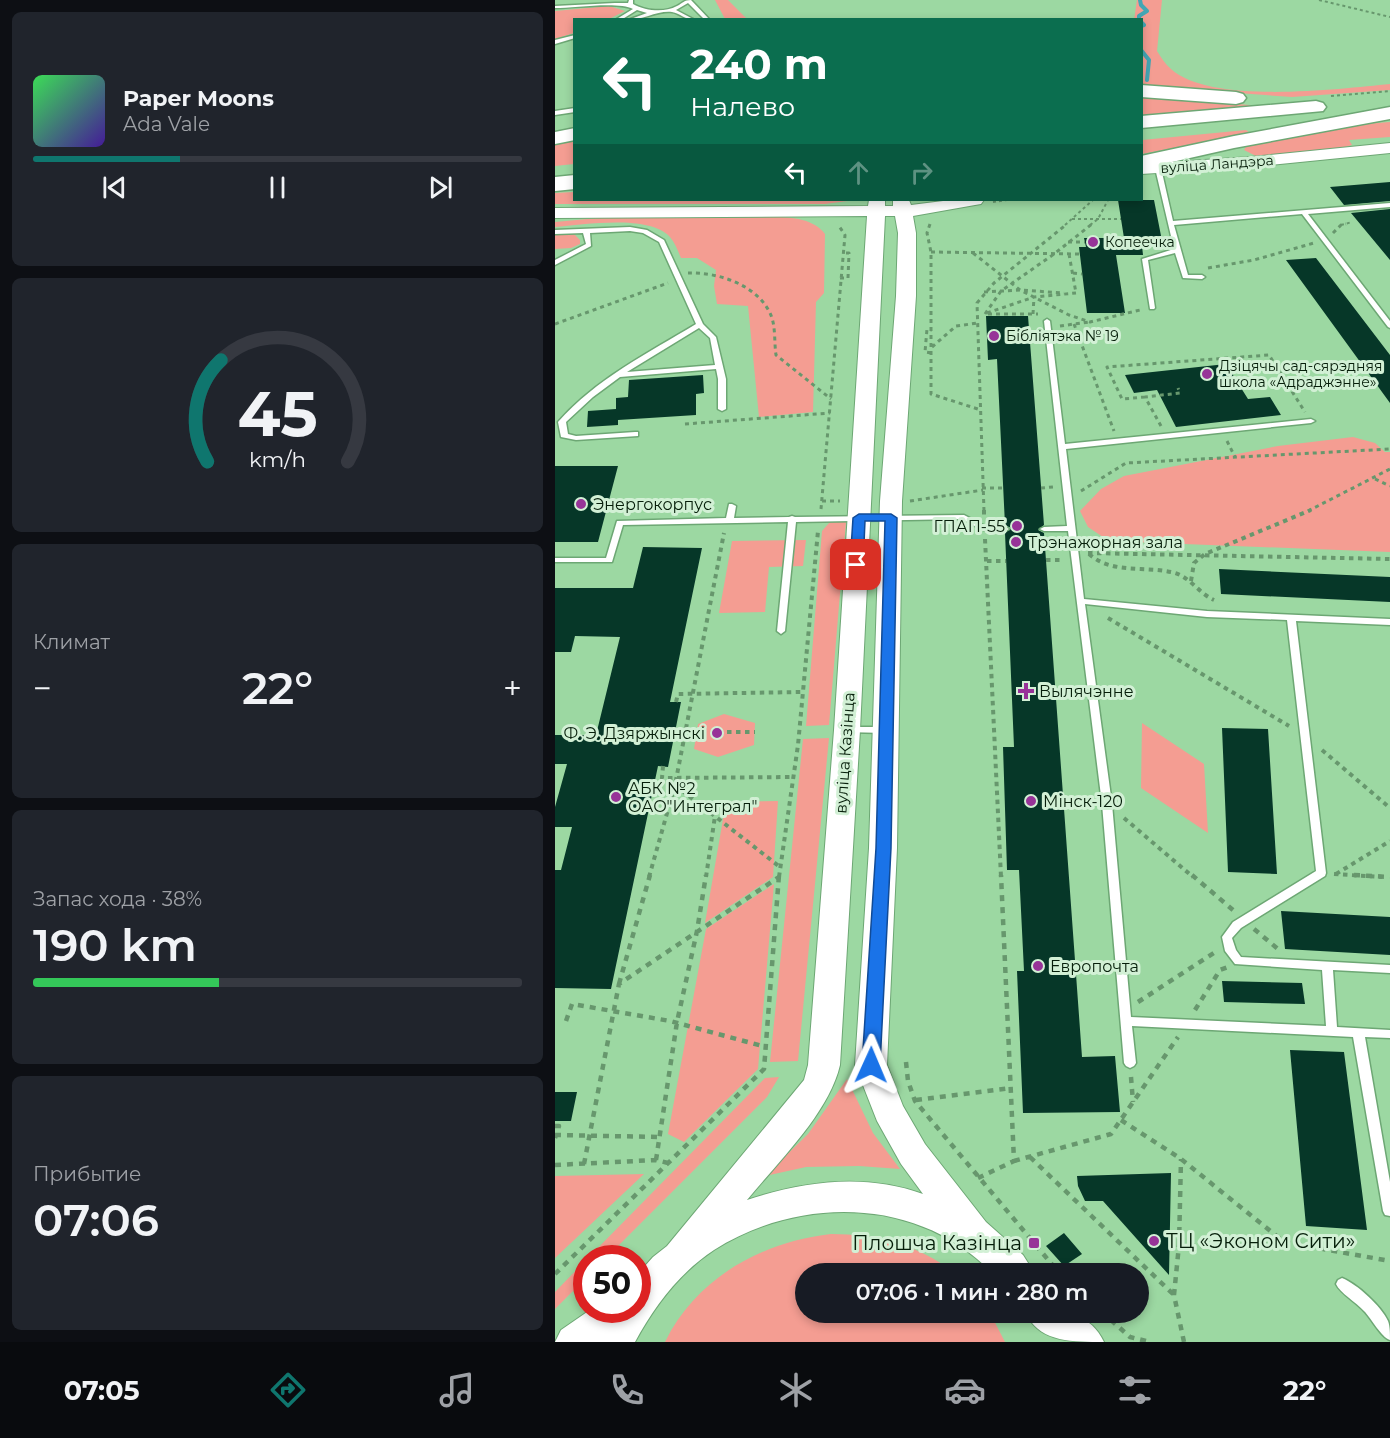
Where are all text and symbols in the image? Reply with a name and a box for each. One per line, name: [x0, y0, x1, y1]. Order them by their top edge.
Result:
text: 240 m: [690, 38, 828, 90]
icon: left: [591, 42, 669, 120]
text: Paper Moons: [123, 85, 274, 112]
text: Налево: [690, 90, 795, 123]
text: Ada Vale: [123, 112, 210, 136]
street label: вуліца Ландэра: [1160, 151, 1274, 177]
icon: left: [779, 156, 812, 189]
icon: ahead: [842, 156, 875, 189]
icon: right: [905, 156, 938, 189]
icon: previous: [98, 171, 131, 204]
icon: pause: [261, 171, 294, 204]
icon: next: [424, 171, 457, 204]
place label: Копеечка: [1105, 233, 1175, 251]
marker: Копеечка: [1086, 235, 1100, 249]
place label: Бібліятэка № 19: [1006, 327, 1119, 345]
marker: Бібліятэка № 19: [987, 329, 1001, 343]
place label: Дзіцячы сад-сярэдняя школа «Адраджэнне»: [1219, 357, 1382, 391]
marker: Дзіцячы сад-сярэдняя школа «Адраджэнне»: [1200, 367, 1214, 381]
text: 45: [237, 376, 318, 452]
text: km/h: [249, 446, 306, 472]
place label: Энергокорпус: [593, 495, 712, 514]
marker: Энергокорпус: [574, 497, 588, 511]
place label: ГПАП-55: [933, 517, 1005, 536]
marker: ГПАП-55: [1010, 519, 1024, 533]
place label: Трэнажорная зала: [1028, 533, 1183, 552]
marker: Трэнажорная зала: [1009, 535, 1023, 549]
pin: [830, 539, 881, 590]
icon: arrive: [839, 548, 872, 581]
text: Климат: [33, 630, 110, 654]
text: 22°: [242, 660, 313, 715]
text: −: [33, 668, 52, 708]
text: +: [503, 668, 522, 708]
marker: Вылячэнне: [1017, 682, 1035, 700]
place label: Вылячэнне: [1039, 682, 1134, 701]
street label: вуліца Казінца: [831, 692, 859, 814]
place label: Ф. Э. Дзяржынскі: [564, 724, 705, 743]
marker: Ф. Э. Дзяржынскі: [710, 726, 724, 740]
place label: АБК №2 ОАО"Интеграл": [628, 779, 758, 816]
marker: АБК №2 ОАО"Интеграл": [609, 790, 623, 804]
place label: Мінск-120: [1043, 792, 1123, 811]
marker: Мінск-120: [1024, 794, 1038, 808]
text: Запас хода · 38%: [33, 887, 202, 911]
text: 190 km: [33, 917, 197, 972]
place label: Европочта: [1050, 957, 1139, 976]
marker: Европочта: [1031, 959, 1045, 973]
position arrow: [839, 1033, 903, 1097]
text: Прибытие: [33, 1162, 141, 1186]
text: 07:06: [33, 1192, 159, 1247]
place label: ТЦ «Эконом Сити»: [1166, 1229, 1355, 1253]
place label: Плошча Казінца: [852, 1231, 1022, 1255]
marker: ТЦ «Эконом Сити»: [1147, 1234, 1161, 1248]
marker: Плошча Казінца: [1027, 1236, 1041, 1250]
speed limit sign: 50: [573, 1245, 651, 1323]
text: 07:06 · 1 мин · 280 m: [856, 1279, 1088, 1306]
icon: directions: [267, 1369, 309, 1411]
icon: music: [436, 1369, 478, 1411]
icon: phone: [606, 1369, 648, 1411]
icon: climate: [775, 1369, 817, 1411]
icon: car: [944, 1369, 986, 1411]
icon: filters: [1114, 1369, 1156, 1411]
text: 07:05: [64, 1374, 140, 1407]
text: 22°: [1283, 1374, 1326, 1407]

